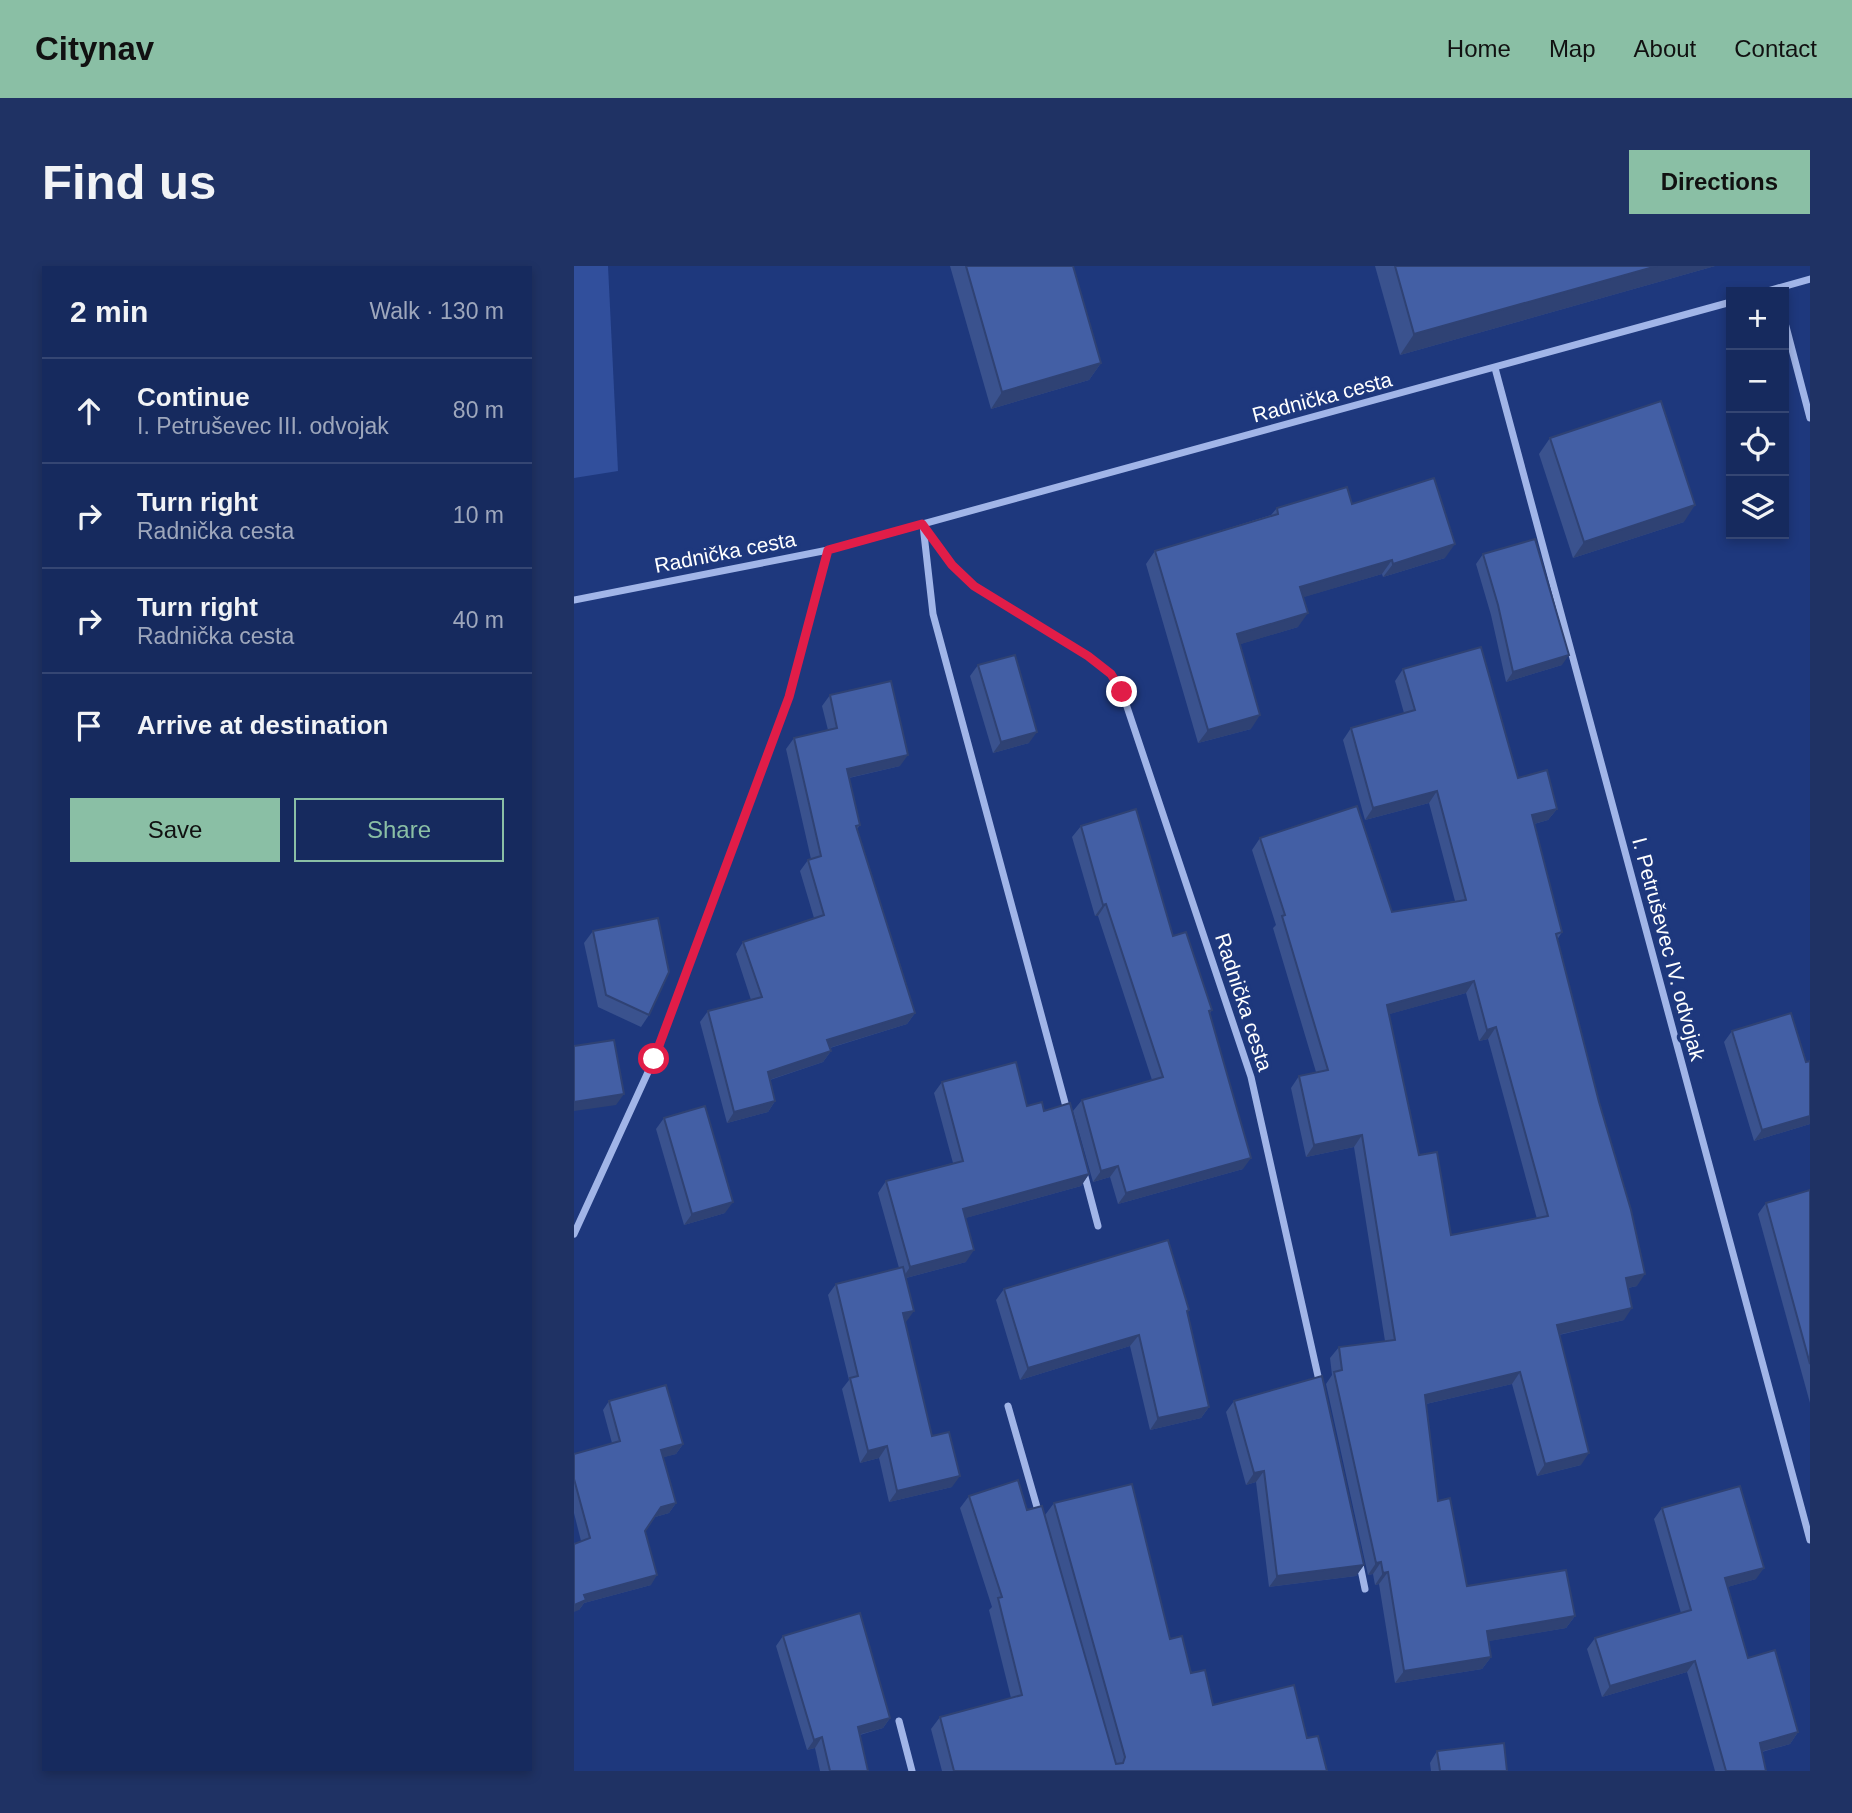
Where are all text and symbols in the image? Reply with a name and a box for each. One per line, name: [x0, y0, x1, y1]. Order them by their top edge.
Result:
text: Citynav: [35, 30, 154, 67]
text: Home: [1447, 35, 1511, 62]
text: Map: [1549, 35, 1596, 62]
text: About: [1634, 35, 1696, 62]
text: Contact: [1734, 35, 1817, 62]
button: Directions: [1629, 150, 1810, 214]
text: Find us: [42, 155, 216, 209]
map controls: [1726, 287, 1789, 539]
button: +: [1726, 287, 1789, 350]
text: 2 min: [70, 295, 148, 328]
text: Walk · 130 m: [369, 298, 504, 324]
button: −: [1726, 350, 1789, 413]
street label: Radnička cesta: [1250, 367, 1395, 427]
text: Continue: [137, 382, 250, 412]
icon: ahead: [70, 392, 108, 430]
text: 80 m: [453, 397, 504, 423]
text: I. Petruševec III. odvojak: [137, 413, 389, 439]
button: locate: [1726, 413, 1789, 476]
button: layers: [1726, 476, 1789, 539]
text: Turn right: [137, 487, 258, 517]
icon: right: [70, 497, 108, 535]
text: 10 m: [453, 502, 504, 528]
text: Radnička cesta: [137, 518, 294, 544]
street label: Radnička cesta: [652, 527, 798, 577]
text: Turn right: [137, 592, 258, 622]
icon: right: [70, 602, 108, 640]
text: 40 m: [453, 607, 504, 633]
text: Radnička cesta: [137, 623, 294, 649]
route end: [1106, 676, 1137, 707]
icon: arrive: [70, 707, 108, 745]
text: Arrive at destination: [137, 710, 388, 740]
button: Save: [70, 798, 280, 862]
button: Share: [294, 798, 504, 862]
street label: I. Petruševec IV. odvojak: [1628, 835, 1710, 1064]
street label: Radnička cesta: [1211, 930, 1277, 1074]
route start: [638, 1043, 669, 1074]

